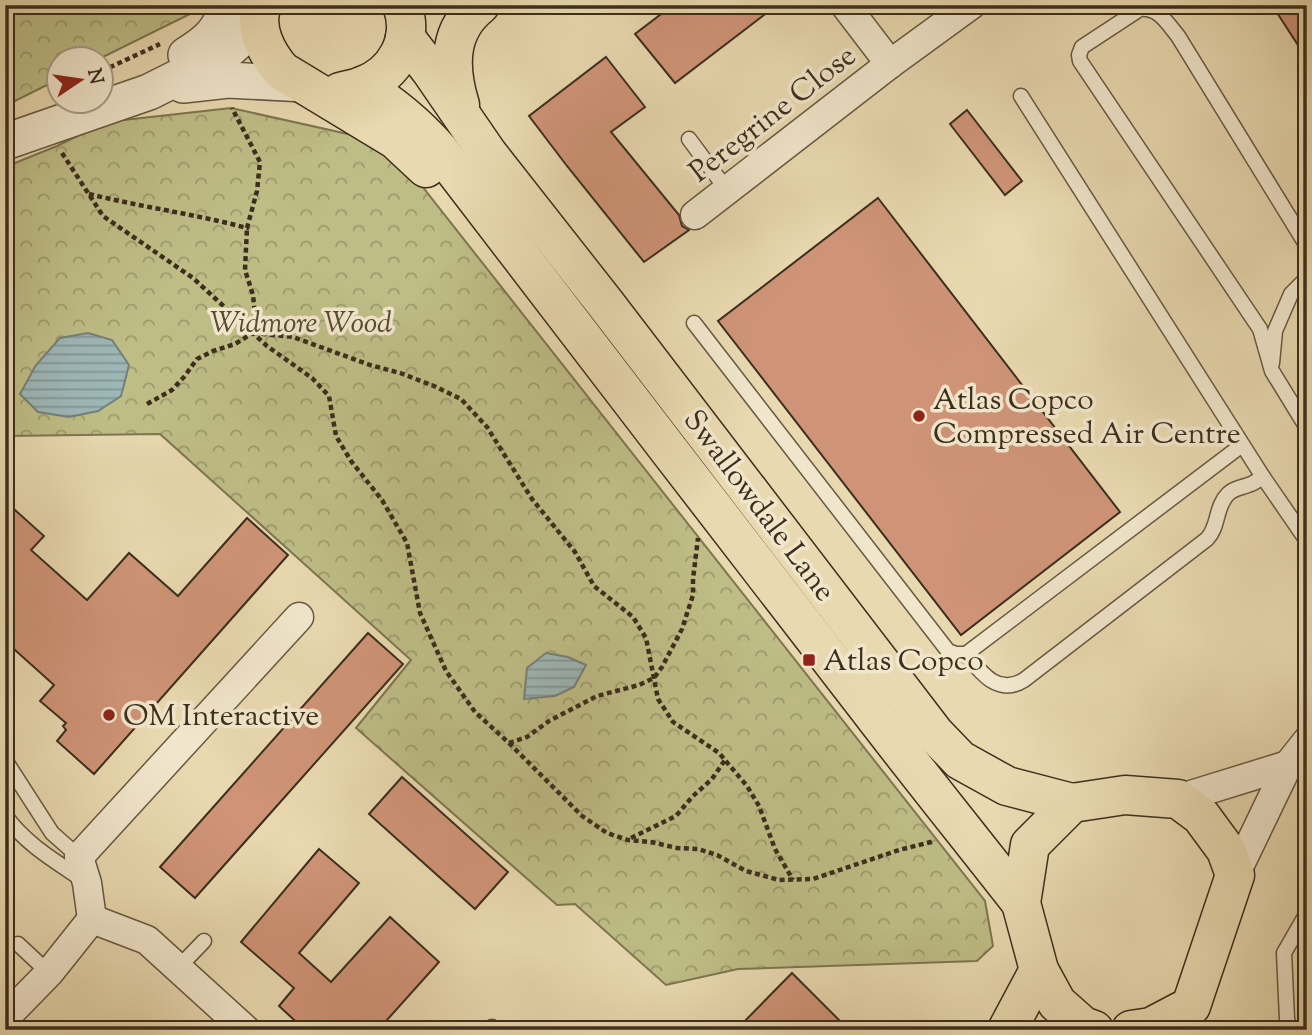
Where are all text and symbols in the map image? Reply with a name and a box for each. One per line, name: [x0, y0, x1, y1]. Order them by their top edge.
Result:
street label: Peregrine Close: [681, 36, 866, 194]
north arrow: [46, 46, 116, 116]
text: N: [79, 66, 109, 87]
park label: Widmore Wood: [210, 303, 392, 346]
place label: Atlas Copco Compressed Air Centre: [933, 380, 1241, 457]
street label: Swallowdale Lane: [672, 402, 844, 611]
marker: Atlas Copco Compressed Air Centre: [911, 408, 927, 424]
place label: Atlas Copco: [823, 641, 984, 684]
marker: Atlas Copco: [801, 652, 817, 668]
place label: OM Interactive: [123, 696, 319, 739]
marker: OM Interactive: [101, 707, 117, 723]

